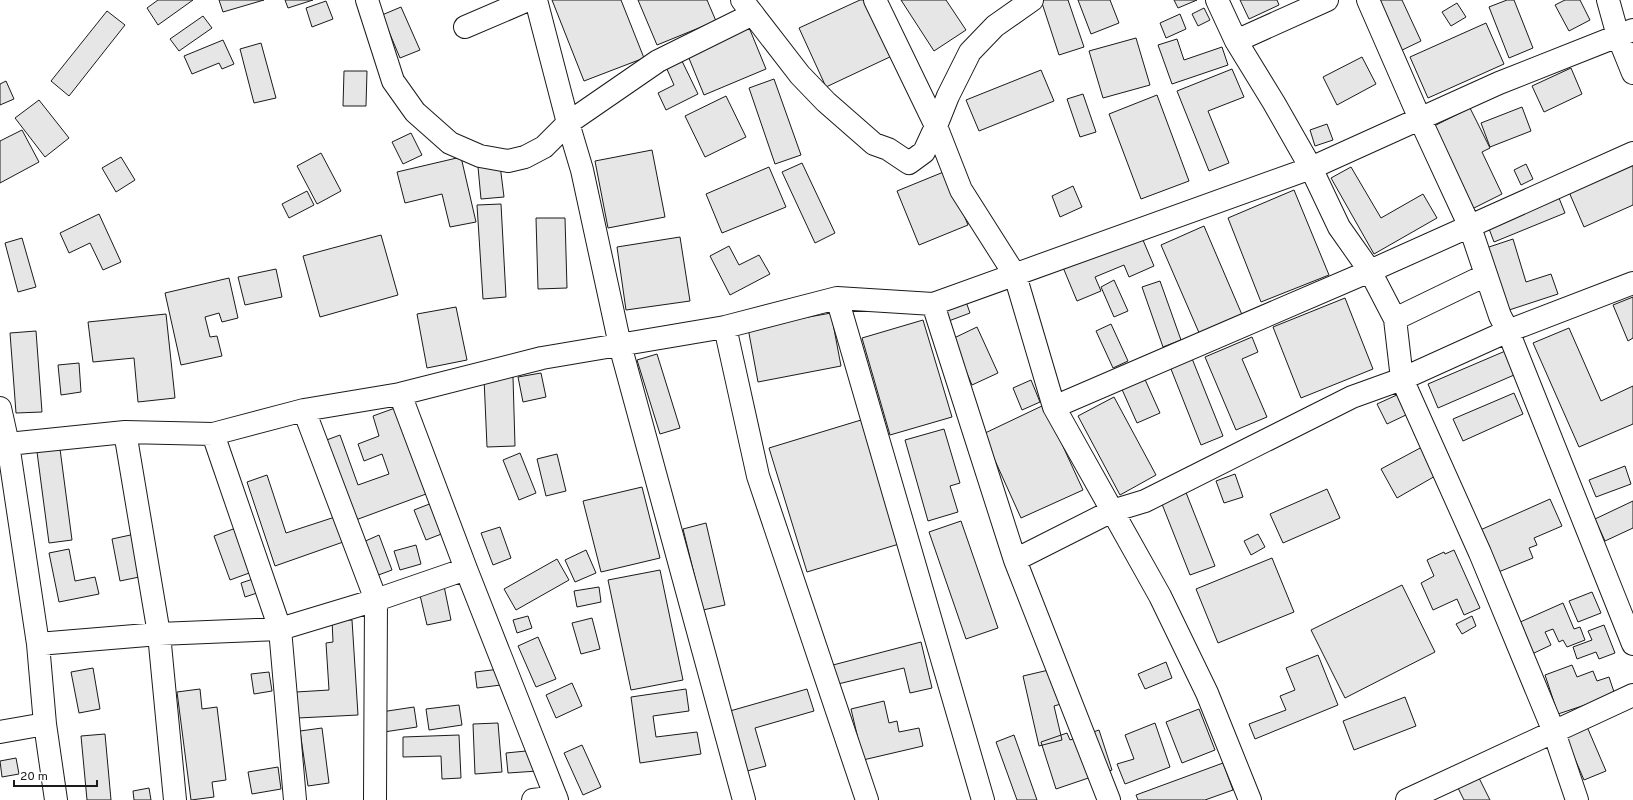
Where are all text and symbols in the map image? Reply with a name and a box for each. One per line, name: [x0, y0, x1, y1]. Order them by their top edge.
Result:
scale bar: [14, 762, 97, 788]
text: 20 m: [20, 769, 48, 785]

